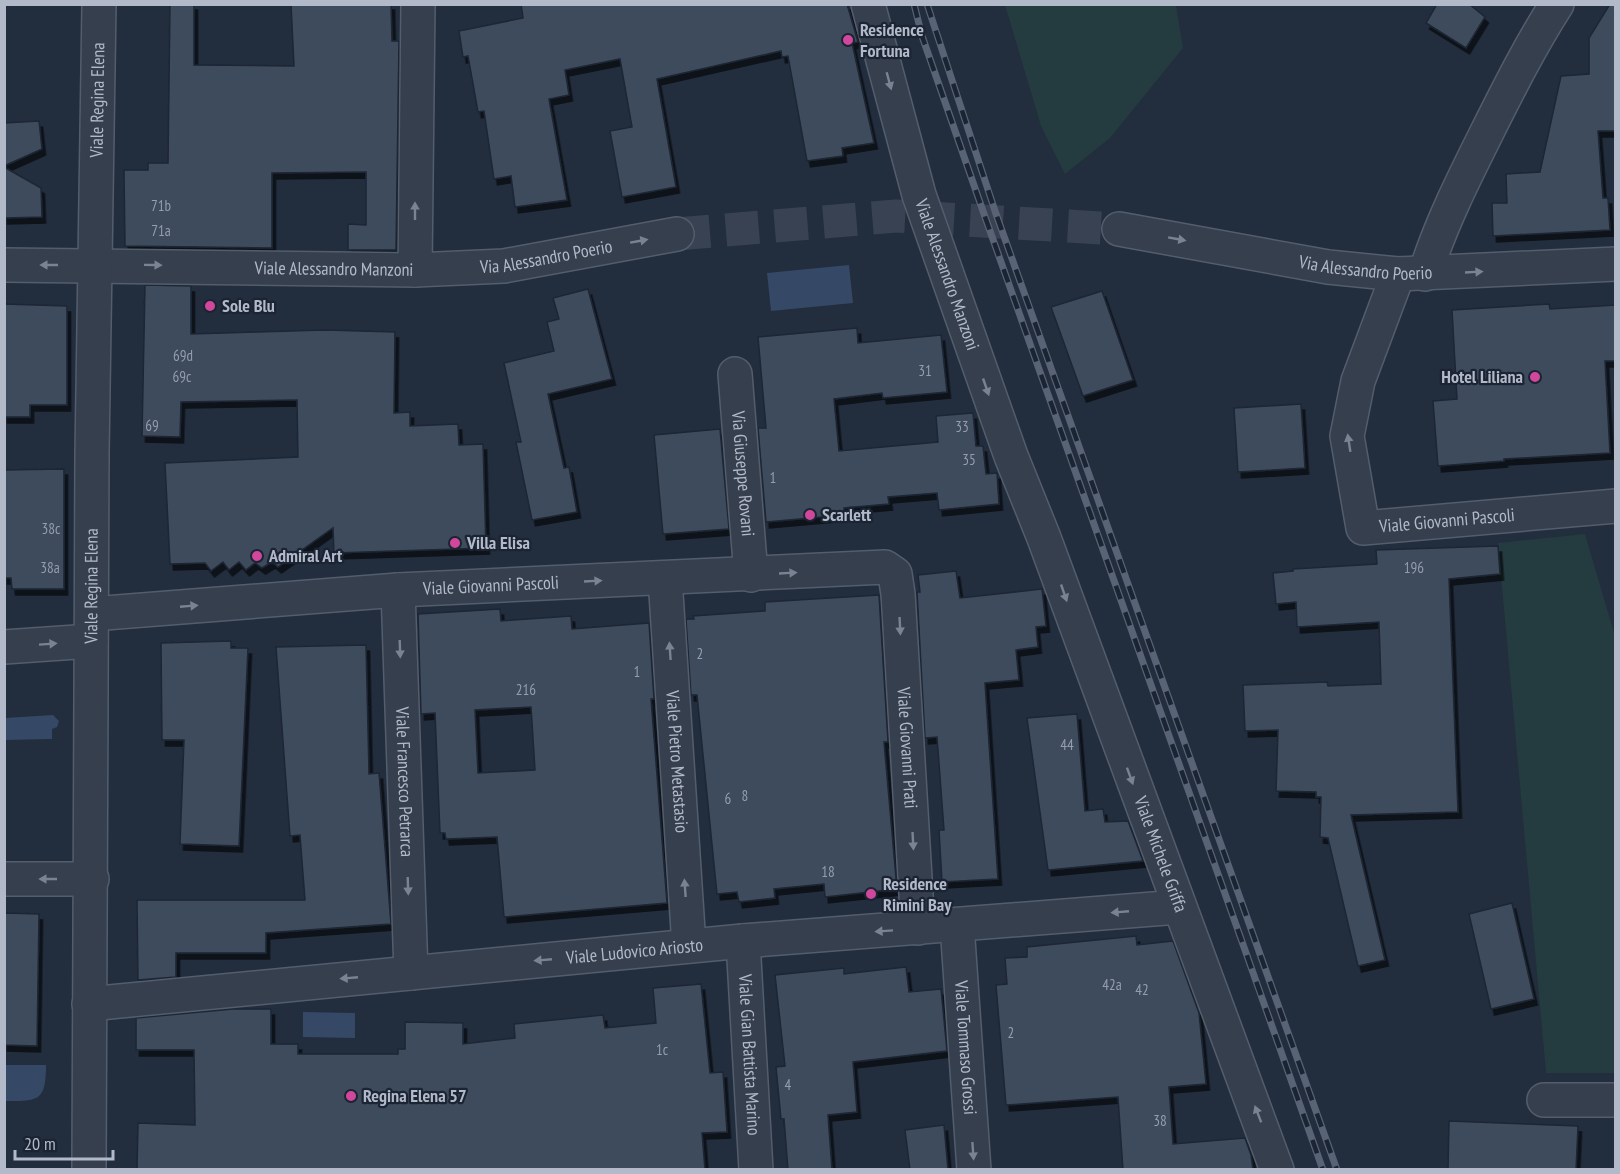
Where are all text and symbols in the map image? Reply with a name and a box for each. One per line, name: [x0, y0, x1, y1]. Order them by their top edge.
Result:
place label: Residence Fortuna: [860, 18, 924, 62]
marker: Residence Fortuna: [841, 33, 855, 47]
street label: Viale Regina Elena: [85, 42, 109, 159]
one-way arrow: [884, 72, 894, 90]
street label: Viale Alessandro Manzoni: [910, 195, 985, 353]
house number: 71b: [151, 196, 171, 215]
one-way arrow: [410, 202, 420, 221]
house number: 71a: [151, 221, 171, 240]
street label: Via Alessandro Poerio: [478, 234, 614, 278]
one-way arrow: [1168, 235, 1187, 244]
one-way arrow: [630, 236, 649, 245]
street label: Via Alessandro Poerio: [1296, 250, 1433, 285]
street label: Viale Alessandro Manzoni: [254, 256, 413, 281]
one-way arrow: [40, 260, 59, 270]
one-way arrow: [143, 261, 162, 270]
one-way arrow: [1465, 267, 1484, 276]
place label: Sole Blu: [222, 294, 275, 317]
marker: Sole Blu: [203, 299, 217, 313]
house number: 69d: [173, 346, 193, 365]
house number: 31: [918, 361, 932, 380]
place label: Hotel Liliana: [1441, 365, 1523, 388]
house number: 69c: [173, 367, 192, 386]
marker: Hotel Liliana: [1528, 370, 1542, 384]
one-way arrow: [982, 378, 992, 396]
street label: Via Giuseppe Rovani: [727, 409, 760, 537]
house number: 69: [145, 416, 159, 435]
house number: 33: [955, 417, 969, 436]
one-way arrow: [1344, 433, 1353, 452]
house number: 35: [962, 450, 976, 469]
house number: 1: [770, 468, 776, 487]
place label: Scarlett: [822, 503, 872, 526]
street label: Viale Giovanni Pascoli: [1377, 503, 1516, 538]
marker: Scarlett: [803, 508, 817, 522]
house number: 38c: [42, 519, 61, 538]
street label: Viale Regina Elena: [79, 528, 103, 645]
place label: Villa Elisa: [466, 531, 530, 554]
marker: Villa Elisa: [448, 536, 462, 550]
place label: Admiral Art: [268, 544, 343, 567]
marker: Admiral Art: [250, 549, 264, 563]
house number: 38a: [40, 558, 60, 577]
house number: 196: [1404, 558, 1424, 577]
one-way arrow: [778, 569, 797, 578]
street label: Viale Giovanni Pascoli: [421, 570, 559, 600]
one-way arrow: [584, 577, 603, 586]
one-way arrow: [1060, 584, 1070, 602]
one-way arrow: [179, 601, 198, 611]
one-way arrow: [895, 616, 905, 635]
one-way arrow: [395, 639, 404, 658]
one-way arrow: [38, 640, 57, 649]
one-way arrow: [665, 642, 674, 661]
house number: 2: [697, 644, 703, 663]
house number: 1: [634, 662, 640, 681]
house number: 216: [516, 680, 536, 699]
street label: Viale Giovanni Prati: [893, 685, 923, 809]
street label: Viale Pietro Metastasio: [661, 688, 694, 834]
street label: Viale Francesco Petrarca: [391, 705, 419, 857]
house number: 44: [1060, 735, 1074, 754]
one-way arrow: [1126, 767, 1136, 785]
house number: 8: [742, 786, 748, 805]
house number: 6: [725, 789, 732, 808]
street label: Viale Michele Griffa: [1129, 792, 1193, 915]
one-way arrow: [908, 832, 917, 851]
house number: 18: [821, 862, 835, 881]
place label: Residence Rimini Bay: [883, 872, 952, 916]
one-way arrow: [39, 875, 58, 884]
one-way arrow: [403, 876, 413, 895]
one-way arrow: [680, 878, 690, 897]
marker: Residence Rimini Bay: [864, 887, 878, 901]
one-way arrow: [1111, 907, 1130, 917]
one-way arrow: [875, 926, 894, 935]
street label: Viale Ludovico Ariosto: [564, 933, 704, 969]
one-way arrow: [534, 955, 553, 965]
one-way arrow: [340, 973, 359, 983]
street label: Viale Gian Battista Marino: [734, 973, 766, 1136]
house number: 42a: [1102, 975, 1122, 994]
street label: Viale Tommaso Grossi: [950, 979, 982, 1116]
house number: 42: [1135, 980, 1149, 999]
house number: 2: [1008, 1023, 1014, 1042]
house number: 1c: [656, 1040, 669, 1059]
house number: 4: [785, 1075, 792, 1094]
place label: Regina Elena 57: [363, 1084, 467, 1107]
marker: Regina Elena 57: [344, 1089, 358, 1103]
one-way arrow: [1252, 1105, 1262, 1123]
house number: 38: [1153, 1111, 1167, 1130]
scale bar: [15, 1123, 112, 1161]
text: 20 m: [24, 1132, 56, 1155]
one-way arrow: [968, 1142, 978, 1161]

